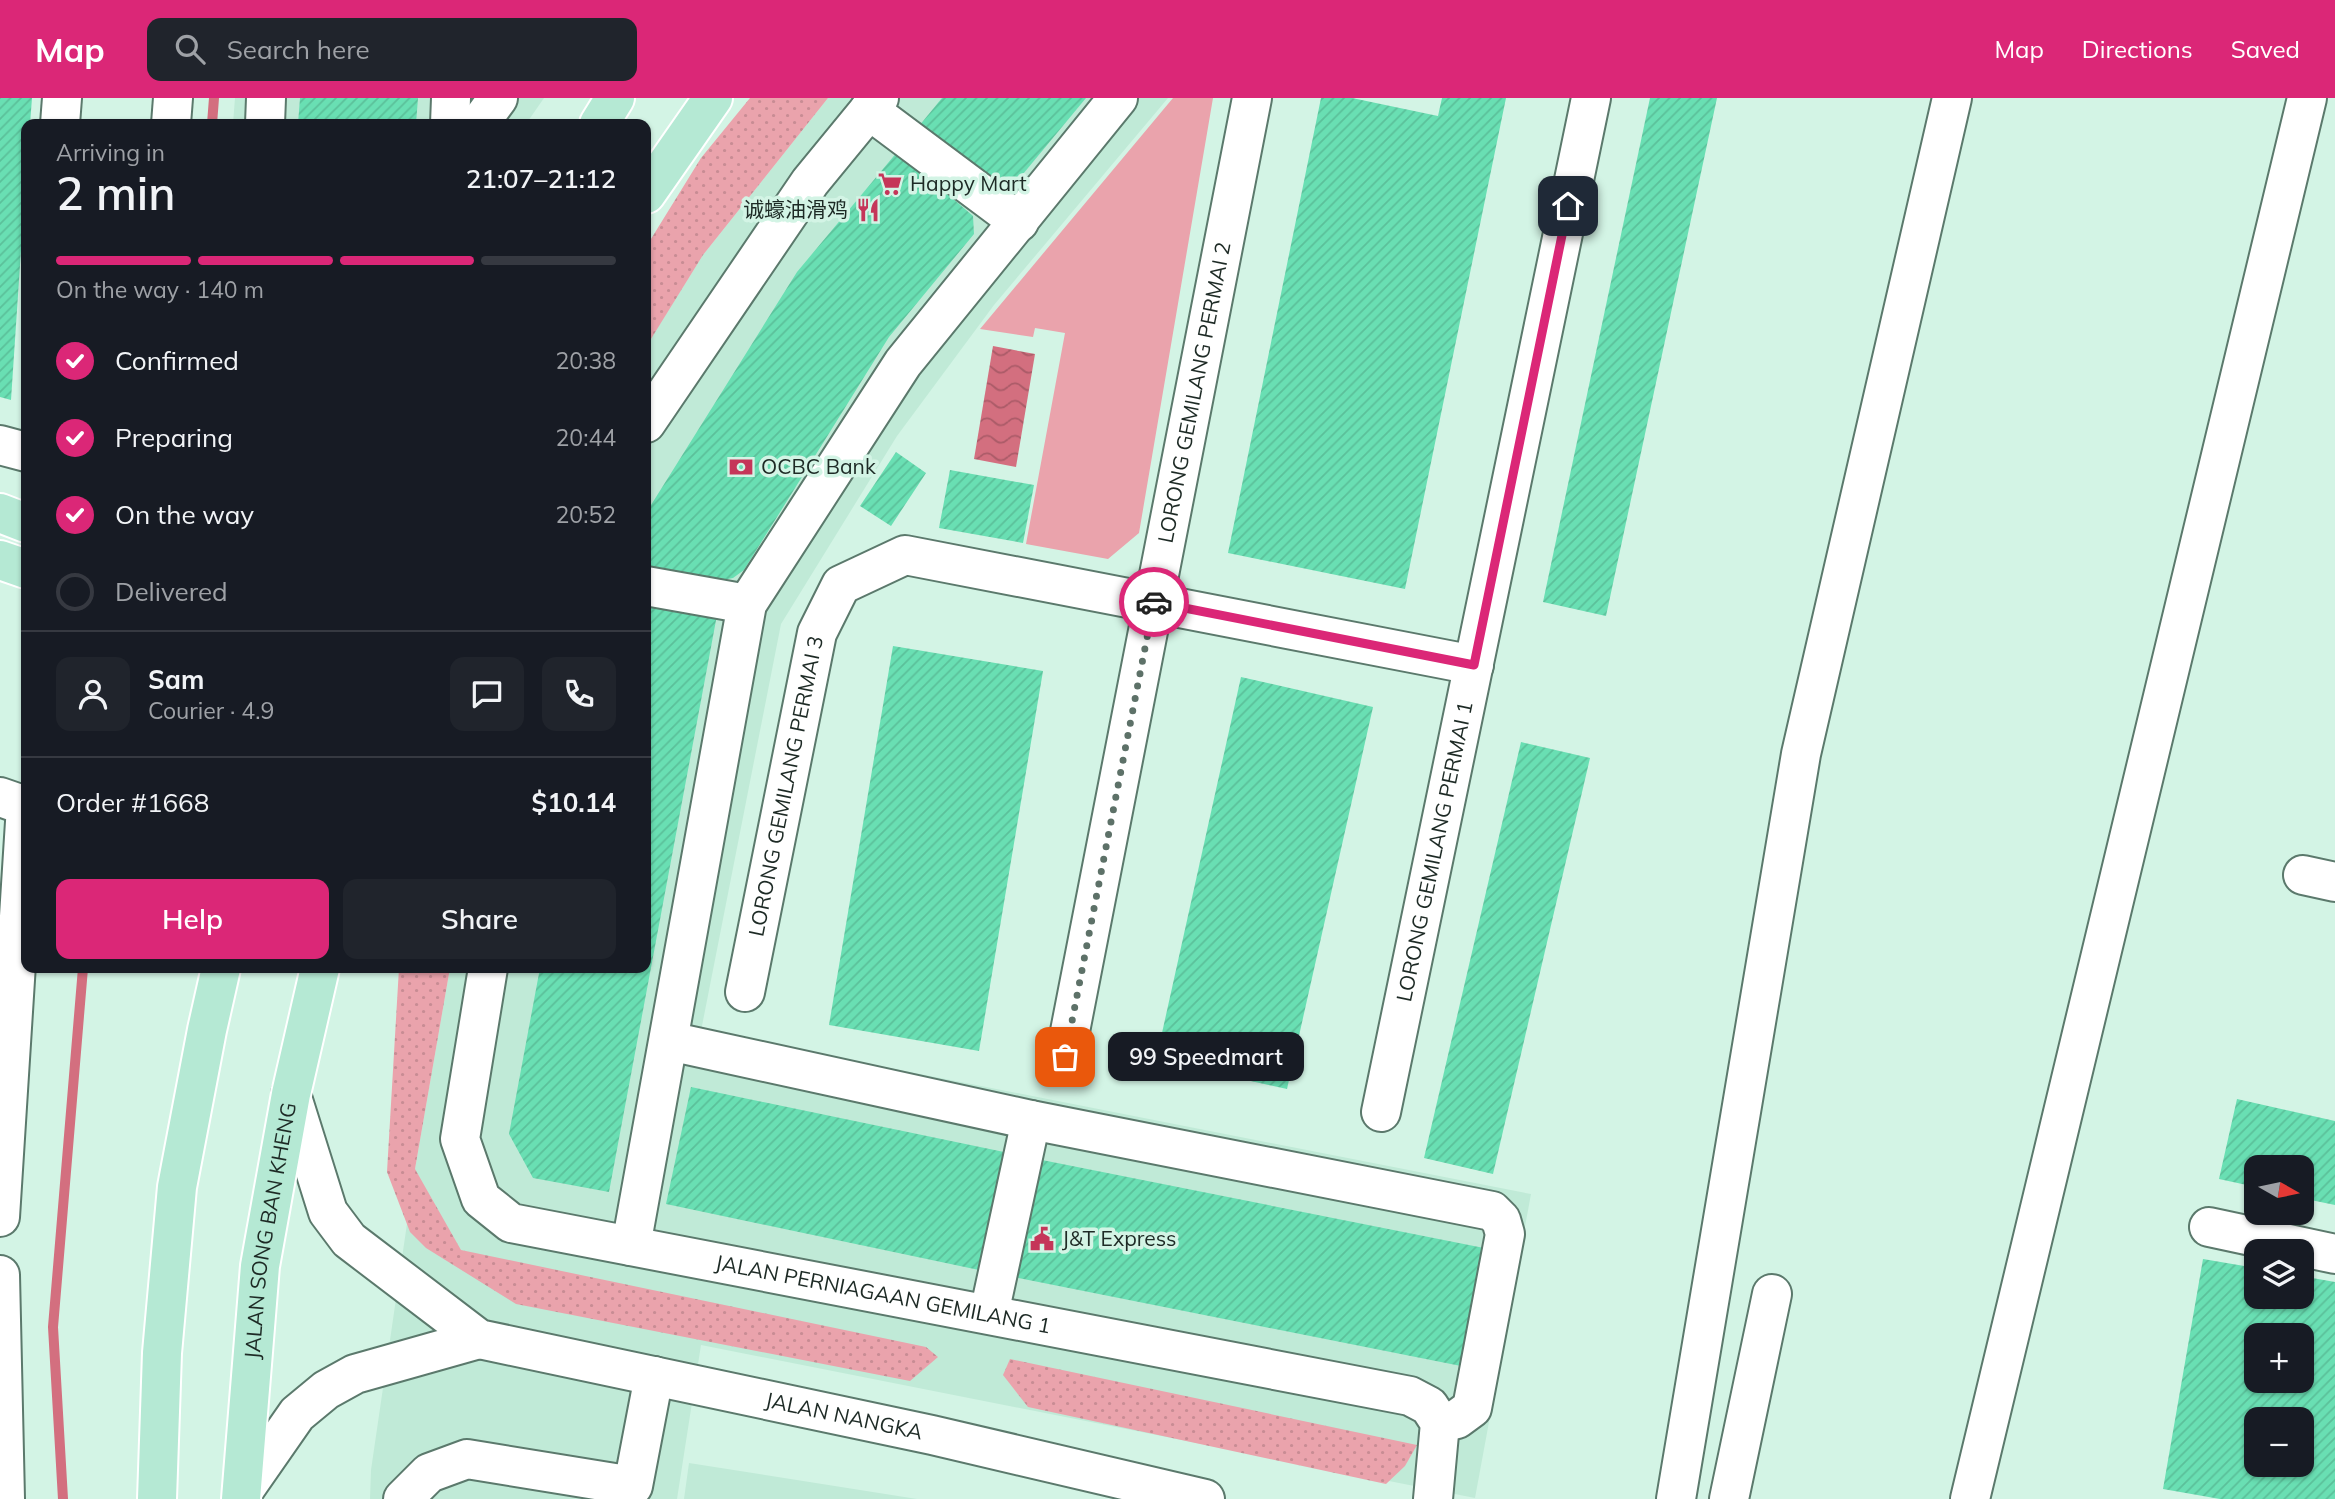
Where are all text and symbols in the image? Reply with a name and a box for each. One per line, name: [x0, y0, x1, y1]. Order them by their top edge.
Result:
search box: [147, 18, 637, 81]
text: Map: [35, 29, 105, 70]
icon: search: [171, 30, 209, 68]
text: Search here: [227, 33, 370, 66]
text: Map: [1994, 34, 2044, 64]
text: Directions: [2082, 34, 2193, 64]
text: Saved: [2231, 34, 2300, 64]
text: Arriving in: [56, 138, 165, 167]
text: 21:07–21:12: [466, 162, 616, 195]
text: 2 min: [56, 164, 175, 222]
supermarket icon: Happy Mart: [876, 170, 904, 198]
place label: Happy Mart: [910, 170, 1027, 196]
pin: [1538, 176, 1598, 236]
icon: home: [1549, 187, 1587, 225]
place label: 诚蠔油滑鸡: [743, 196, 848, 222]
restaurant icon: 诚蠔油滑鸡: [854, 196, 882, 224]
street label: LORONG GEMILANG PERMAI 2: [1152, 240, 1236, 545]
text: On the way · 140 m: [56, 275, 264, 304]
icon: check: [56, 342, 94, 380]
text: Confirmed: [115, 344, 239, 377]
text: 20:38: [556, 346, 616, 375]
icon: check: [56, 419, 94, 457]
text: Preparing: [115, 421, 233, 454]
text: 20:44: [556, 423, 616, 452]
bank icon: OCBC Bank: [727, 453, 755, 481]
place label: OCBC Bank: [761, 453, 876, 479]
icon: check: [56, 496, 94, 534]
text: On the way: [115, 498, 254, 531]
text: 20:52: [556, 500, 616, 529]
courier: [1119, 567, 1189, 637]
text: Delivered: [115, 575, 228, 608]
icon: car: [1135, 583, 1173, 621]
street label: LORONG GEMILANG PERMAI 3: [742, 633, 828, 938]
button: person: [56, 657, 130, 731]
button: chat: [450, 657, 524, 731]
button: phone: [542, 657, 616, 731]
text: Sam: [148, 663, 204, 696]
text: Courier · 4.9: [148, 696, 274, 725]
street label: LORONG GEMILANG PERMAI 1: [1390, 699, 1478, 1004]
text: Order #1668: [56, 786, 209, 819]
text: $10.14: [532, 786, 616, 819]
button: Help: [56, 879, 329, 959]
button: Share: [343, 879, 616, 959]
pin: [1035, 1027, 1095, 1087]
callout: 99 Speedmart: [1107, 1032, 1303, 1082]
icon: bag: [1046, 1038, 1084, 1076]
text: 99 Speedmart: [1129, 1042, 1283, 1071]
street label: JALAN SONG BAN KHENG: [238, 1100, 301, 1360]
north arrow: [2244, 1155, 2314, 1225]
map controls: [2244, 1155, 2314, 1477]
public building icon: J&T Express: [1028, 1225, 1056, 1253]
place label: J&T Express: [1062, 1225, 1177, 1251]
button: layers: [2244, 1239, 2314, 1309]
street label: JALAN PERNIAGAAN GEMILANG 1: [713, 1249, 1053, 1339]
button: +: [2244, 1323, 2314, 1393]
street label: JALAN NANGKA: [763, 1386, 926, 1445]
button: −: [2244, 1407, 2314, 1477]

